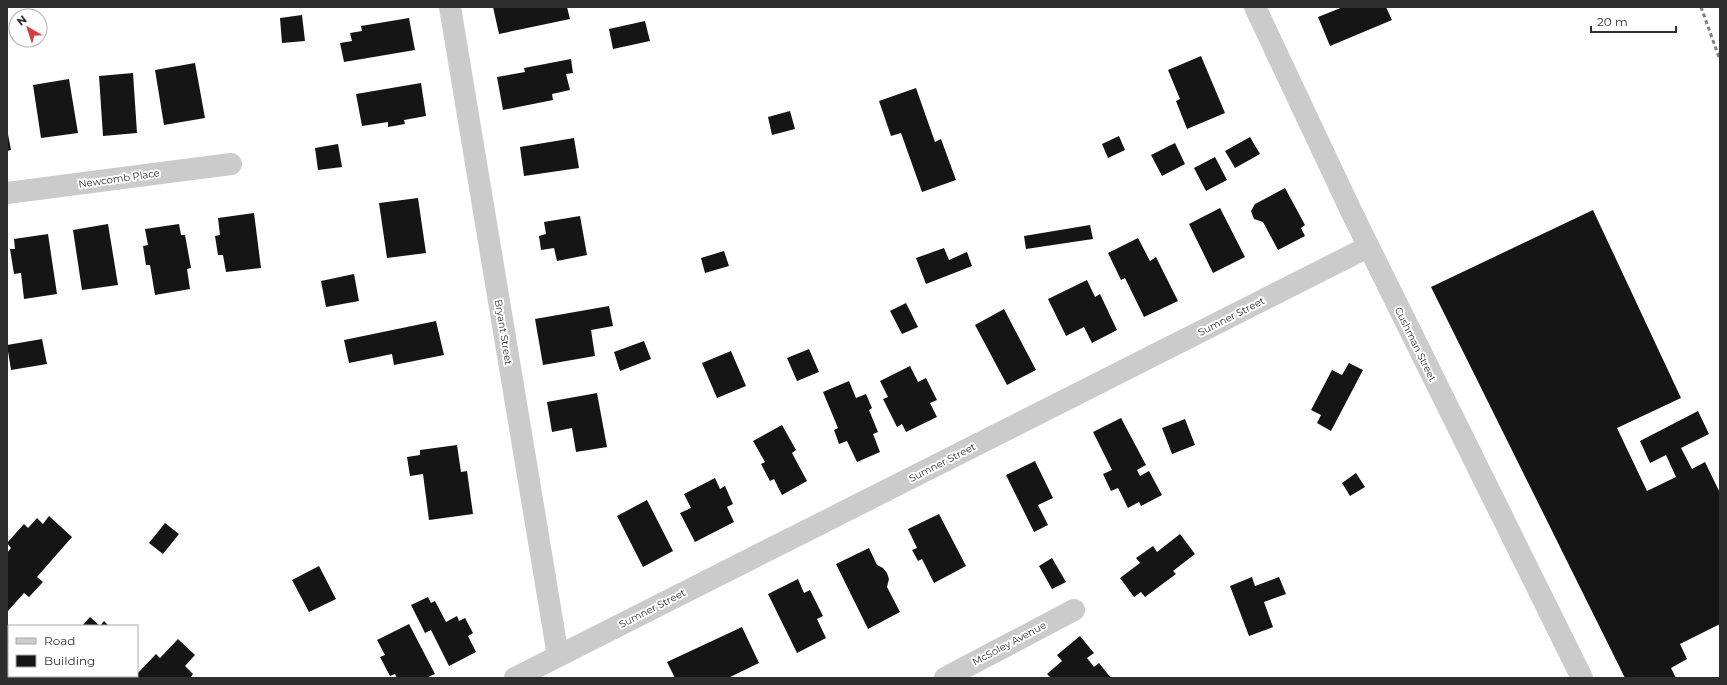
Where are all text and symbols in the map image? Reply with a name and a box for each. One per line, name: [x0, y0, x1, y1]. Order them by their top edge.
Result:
north arrow: [8, 8, 48, 48]
scale bar: [1591, 8, 1676, 34]
text: N: [14, 12, 30, 28]
text: 20 m: [1597, 14, 1628, 29]
street label: Newcomb Place: [78, 166, 161, 191]
street label: Sumner Street: [1196, 294, 1267, 339]
street label: Bryant Street: [492, 298, 515, 366]
street label: Cushman Street: [1392, 305, 1439, 384]
street label: Sumner Street: [907, 440, 978, 485]
street label: Sumner Street: [617, 586, 688, 631]
street label: McSoley Avenue: [970, 618, 1049, 668]
legend: [8, 625, 138, 677]
text: Road: [44, 633, 75, 648]
text: Building: [44, 653, 95, 668]

